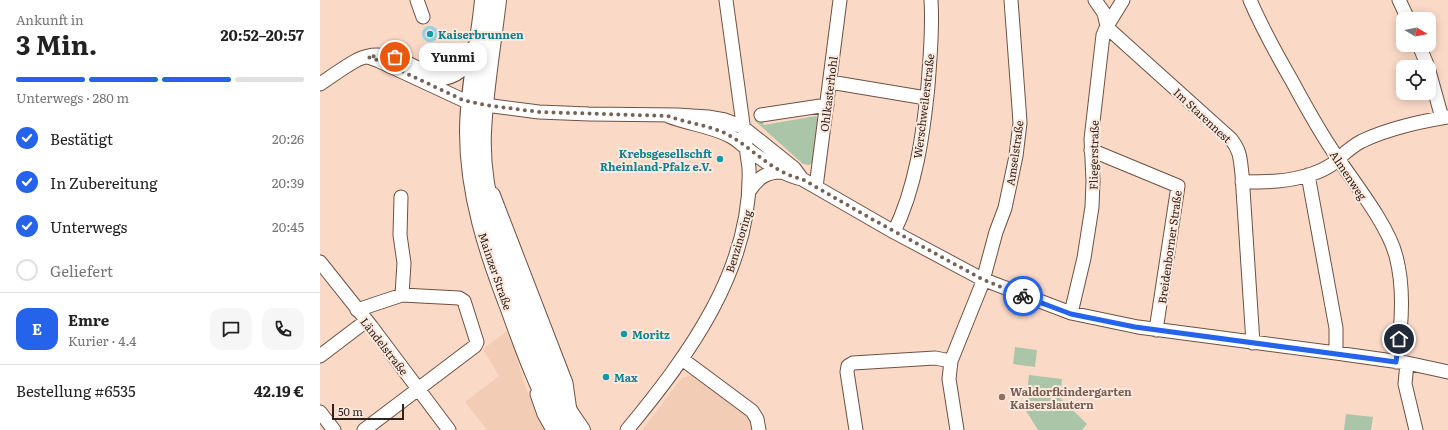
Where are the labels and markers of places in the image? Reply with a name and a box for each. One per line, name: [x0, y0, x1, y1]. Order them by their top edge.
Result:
place label: Kaiserbrunnen: [438, 26, 524, 42]
marker: Kaiserbrunnen: [425, 29, 435, 39]
pin: [378, 40, 412, 74]
callout: Yunmi: [419, 43, 487, 71]
place label: Krebsgesellschft Rheinland-Pfalz e.V.: [600, 145, 712, 174]
marker: Krebsgesellschft Rheinland-Pfalz e.V.: [715, 154, 725, 164]
pin: [1382, 322, 1416, 356]
place label: Moritz: [632, 326, 670, 342]
marker: Moritz: [619, 329, 629, 339]
place label: Max: [614, 369, 638, 385]
marker: Max: [601, 372, 611, 382]
place label: Waldorfkindergarten Kaiserslautern: [1010, 383, 1132, 412]
marker: Waldorfkindergarten Kaiserslautern: [997, 392, 1007, 402]

